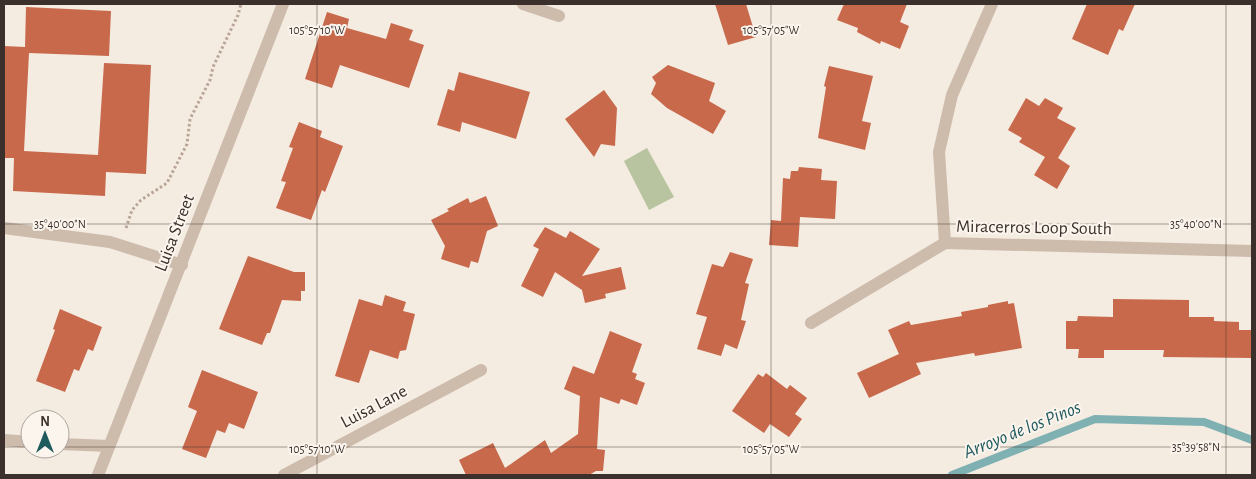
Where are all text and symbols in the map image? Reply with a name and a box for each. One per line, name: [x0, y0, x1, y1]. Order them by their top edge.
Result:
text: 105°57'10"W: [289, 24, 345, 36]
text: 105°57'05"W: [743, 24, 800, 36]
street label: Luisa Street: [152, 192, 198, 274]
text: 35°40'00"N: [34, 218, 86, 230]
street label: Miracerros Loop South: [956, 218, 1112, 238]
text: 35°40'00"N: [1170, 218, 1222, 230]
street label: Luisa Lane: [338, 382, 410, 432]
water label: Arroyo de los Pinos: [960, 398, 1083, 462]
north arrow: [20, 409, 70, 459]
text: N: [40, 415, 50, 429]
text: 35°39'58"N: [1172, 441, 1220, 453]
text: 105°57'10"W: [289, 443, 345, 455]
text: 105°57'05"W: [743, 443, 800, 455]

